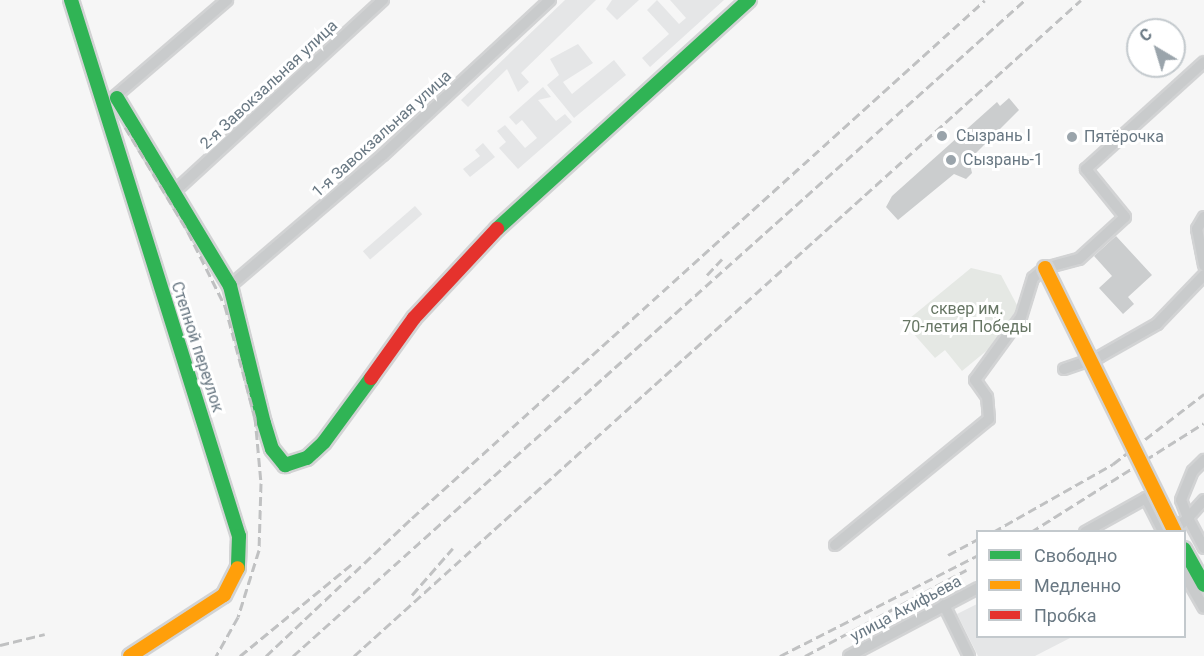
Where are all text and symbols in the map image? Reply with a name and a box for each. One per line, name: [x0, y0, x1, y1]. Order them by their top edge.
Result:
street label: 2-я Завокзальная улица: [196, 16, 342, 154]
north arrow: [1126, 18, 1186, 78]
text: С: [1136, 24, 1156, 46]
street label: 1-я Завокзальная улица: [308, 66, 456, 202]
place label: Сызрань I: [956, 126, 1031, 146]
marker: Сызрань I: [933, 127, 951, 145]
place label: Пятёрочка: [1084, 127, 1164, 147]
marker: Пятёрочка: [1065, 130, 1079, 144]
place label: Сызрань-1: [963, 150, 1043, 170]
marker: Сызрань-1: [944, 153, 958, 167]
street label: Степной переулок: [167, 279, 227, 415]
park label: сквер им. 70-летия Победы: [902, 299, 1032, 337]
legend: [976, 530, 1186, 638]
text: Свободно: [1034, 545, 1117, 566]
street label: улица Акифьева: [847, 572, 965, 646]
text: Медленно: [1034, 575, 1121, 596]
text: Пробка: [1034, 605, 1097, 626]

